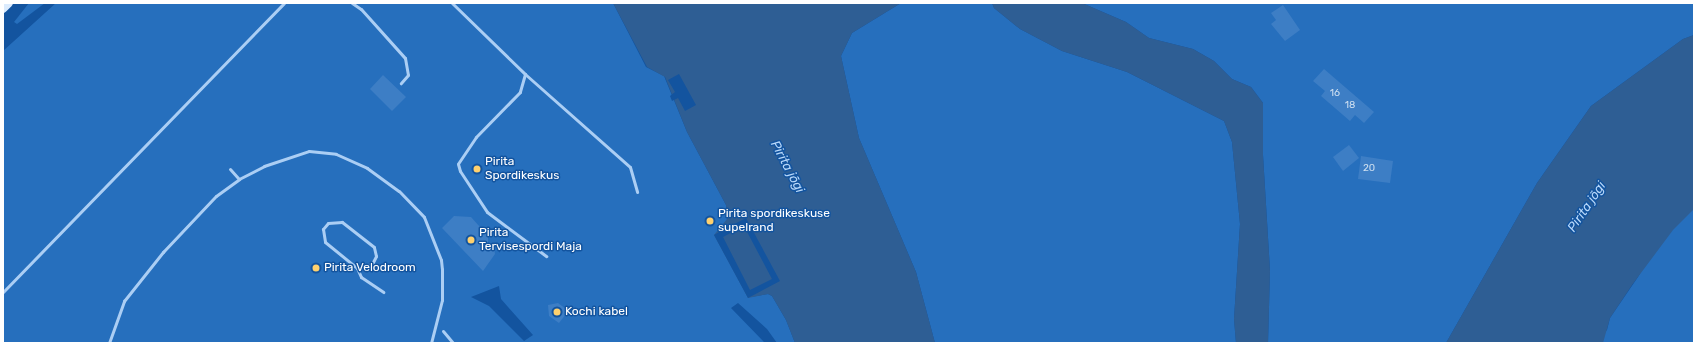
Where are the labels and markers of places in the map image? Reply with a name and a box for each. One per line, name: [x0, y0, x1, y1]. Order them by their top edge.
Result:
place label: Pirita Spordikeskus: [485, 155, 559, 183]
marker: Pirita Spordikeskus: [472, 164, 482, 174]
place label: Pirita spordikeskuse supelrand: [718, 207, 830, 235]
marker: Pirita spordikeskuse supelrand: [705, 216, 715, 226]
place label: Pirita Tervisespordi Maja: [479, 226, 582, 254]
marker: Pirita Tervisespordi Maja: [466, 235, 476, 245]
place label: Pirita Velodroom: [324, 261, 416, 275]
marker: Pirita Velodroom: [311, 263, 321, 273]
place label: Kochi kabel: [565, 305, 628, 319]
marker: Kochi kabel: [552, 307, 562, 317]

